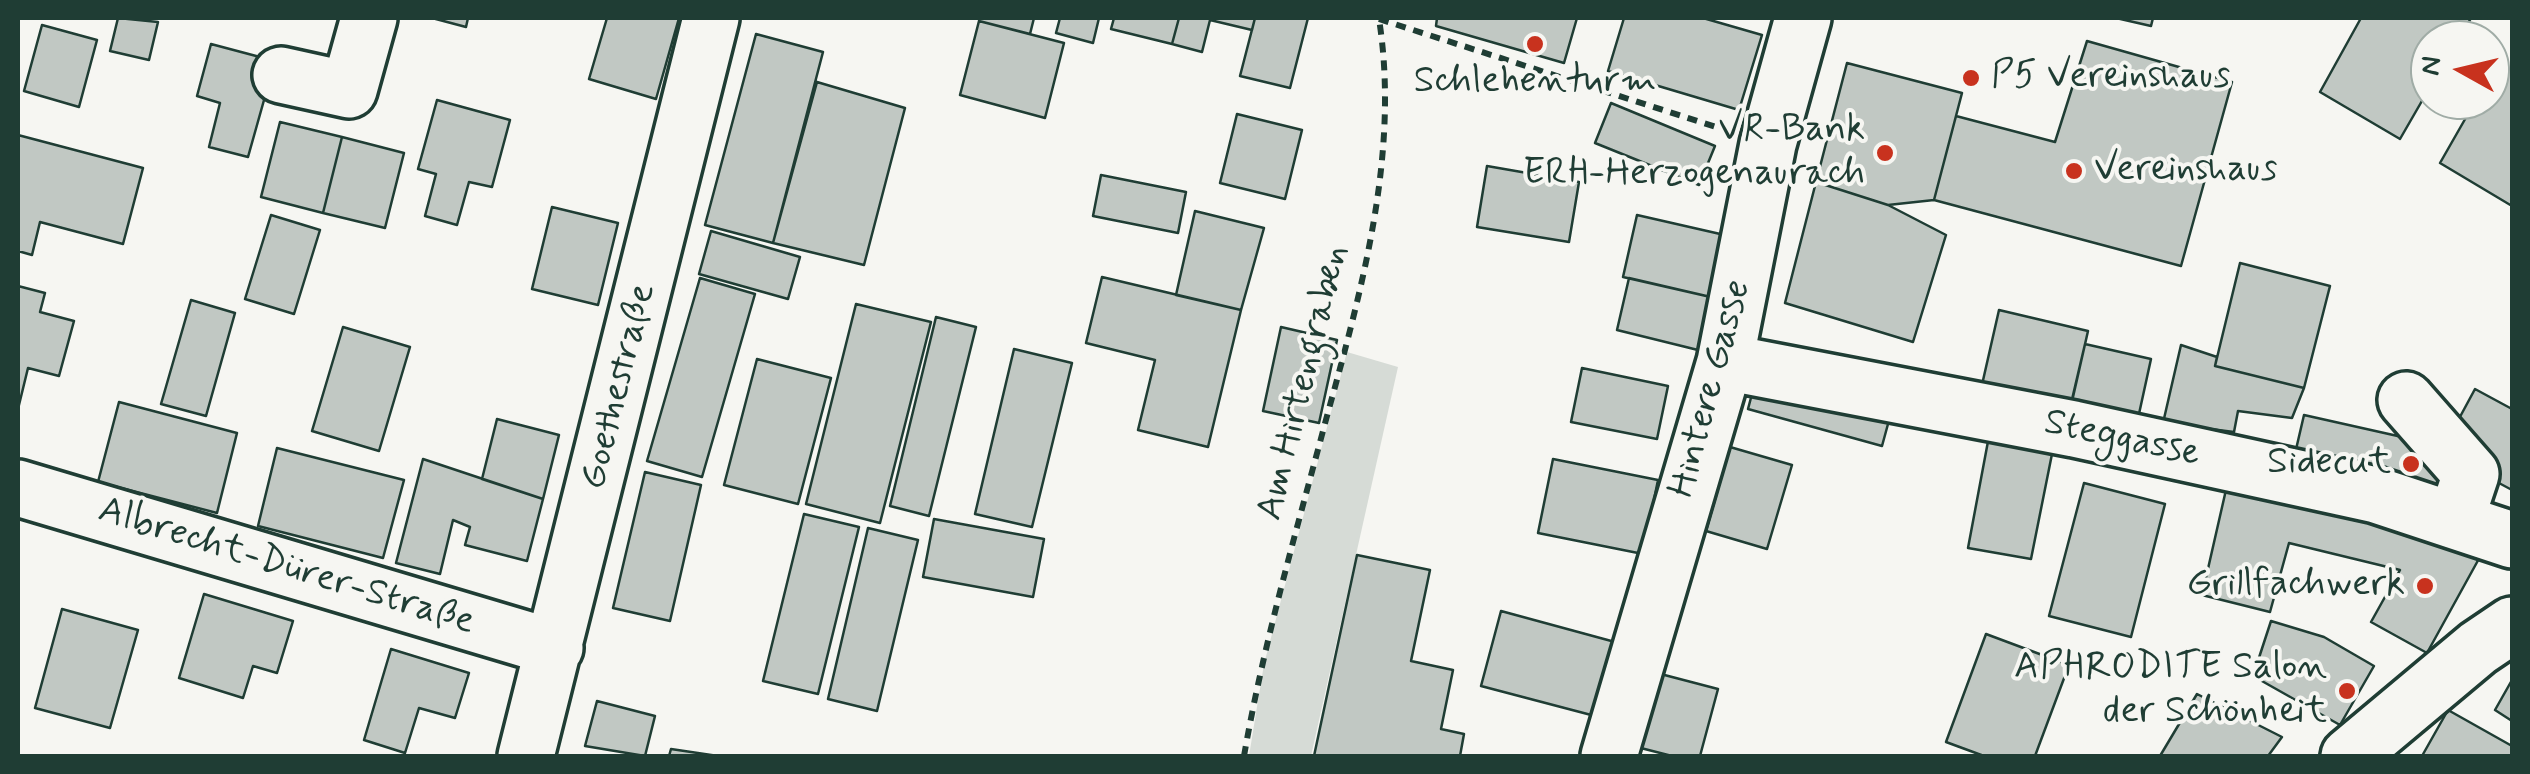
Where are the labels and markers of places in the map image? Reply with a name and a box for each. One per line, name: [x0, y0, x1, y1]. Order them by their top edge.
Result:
marker: Schlehenturm: [1524, 33, 1546, 55]
place label: P5 Vereinshaus: [1991, 55, 2230, 101]
place label: Schlehenturm: [1414, 60, 1656, 106]
marker: P5 Vereinshaus: [1960, 67, 1982, 89]
place label: VR-Bank ERH-Herzogenaurach: [1523, 108, 1865, 198]
marker: VR-Bank ERH-Herzogenaurach: [1874, 142, 1896, 164]
place label: Vereinshaus: [2094, 148, 2277, 194]
marker: Vereinshaus: [2063, 160, 2085, 182]
place label: Sidecut: [2267, 441, 2391, 487]
marker: Sidecut: [2400, 453, 2422, 475]
place label: Grillfachwerk: [2186, 563, 2405, 609]
marker: Grillfachwerk: [2414, 575, 2436, 597]
place label: APHRODITE Salon der Schönheit: [2014, 646, 2327, 736]
marker: APHRODITE Salon der Schönheit: [2336, 680, 2358, 702]

